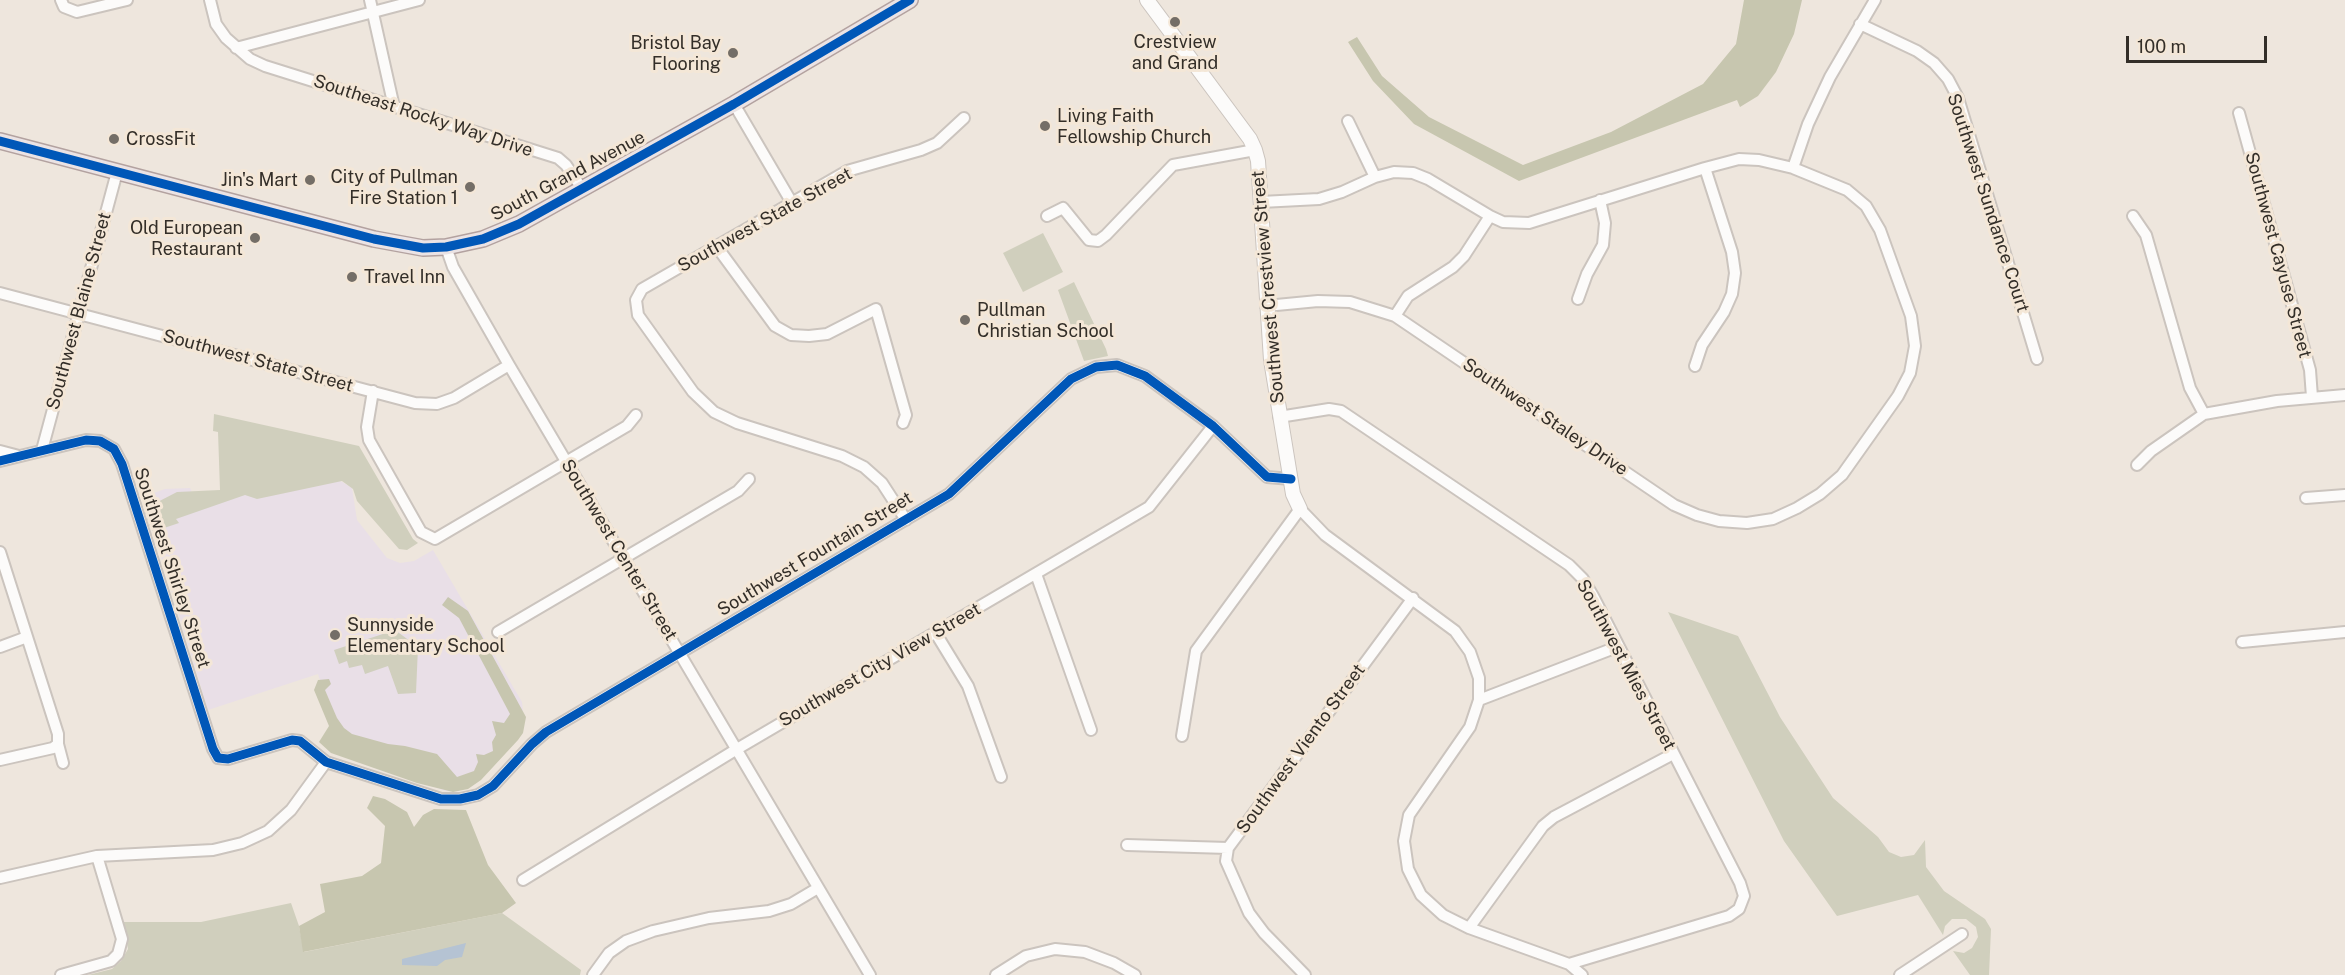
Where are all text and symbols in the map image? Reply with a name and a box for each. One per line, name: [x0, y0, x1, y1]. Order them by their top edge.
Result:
marker: Crestview and Grand: [1168, 15, 1182, 29]
scale bar: [2129, 24, 2270, 62]
place label: Crestview and Grand: [1132, 31, 1218, 74]
place label: Bristol Bay Flooring: [630, 32, 721, 74]
text: 100 m: [2137, 36, 2186, 57]
marker: Bristol Bay Flooring: [726, 46, 740, 60]
street label: Southeast Rocky Way Drive: [311, 70, 535, 162]
street label: Southwest Sundance Court: [1942, 91, 2034, 315]
place label: Living Faith Fellowship Church: [1057, 105, 1211, 148]
marker: Living Faith Fellowship Church: [1038, 119, 1052, 133]
street label: South Grand Avenue: [487, 126, 649, 226]
place label: CrossFit: [126, 128, 196, 150]
marker: CrossFit: [107, 132, 121, 146]
street label: Southwest Cayuse Street: [2240, 150, 2316, 360]
street label: Southwest State Street: [674, 163, 856, 277]
place label: City of Pullman Fire Station 1: [330, 166, 458, 208]
place label: Jin's Mart: [221, 169, 298, 191]
street label: Southwest Crestview Street: [1247, 170, 1289, 404]
marker: Jin's Mart: [303, 173, 317, 187]
marker: City of Pullman Fire Station 1: [463, 180, 477, 194]
street label: Southwest Blaine Street: [42, 210, 116, 412]
place label: Old European Restaurant: [130, 217, 243, 260]
marker: Old European Restaurant: [248, 231, 262, 245]
place label: Travel Inn: [364, 266, 445, 288]
marker: Travel Inn: [345, 270, 359, 284]
place label: Pullman Christian School: [977, 299, 1114, 342]
marker: Pullman Christian School: [958, 313, 972, 327]
street label: Southwest State Street: [160, 325, 356, 397]
street label: Southwest Staley Drive: [1458, 354, 1632, 480]
street label: Southwest Center Street: [556, 456, 682, 644]
street label: Southwest Shirley Street: [129, 465, 215, 671]
street label: Southwest Fountain Street: [713, 487, 917, 621]
street label: Southwest Mies Street: [1572, 576, 1680, 754]
street label: Southwest City View Street: [775, 598, 985, 732]
place label: Sunnyside Elementary School: [347, 614, 505, 656]
marker: Sunnyside Elementary School: [328, 628, 342, 642]
street label: Southwest Viento Street: [1232, 660, 1370, 838]

